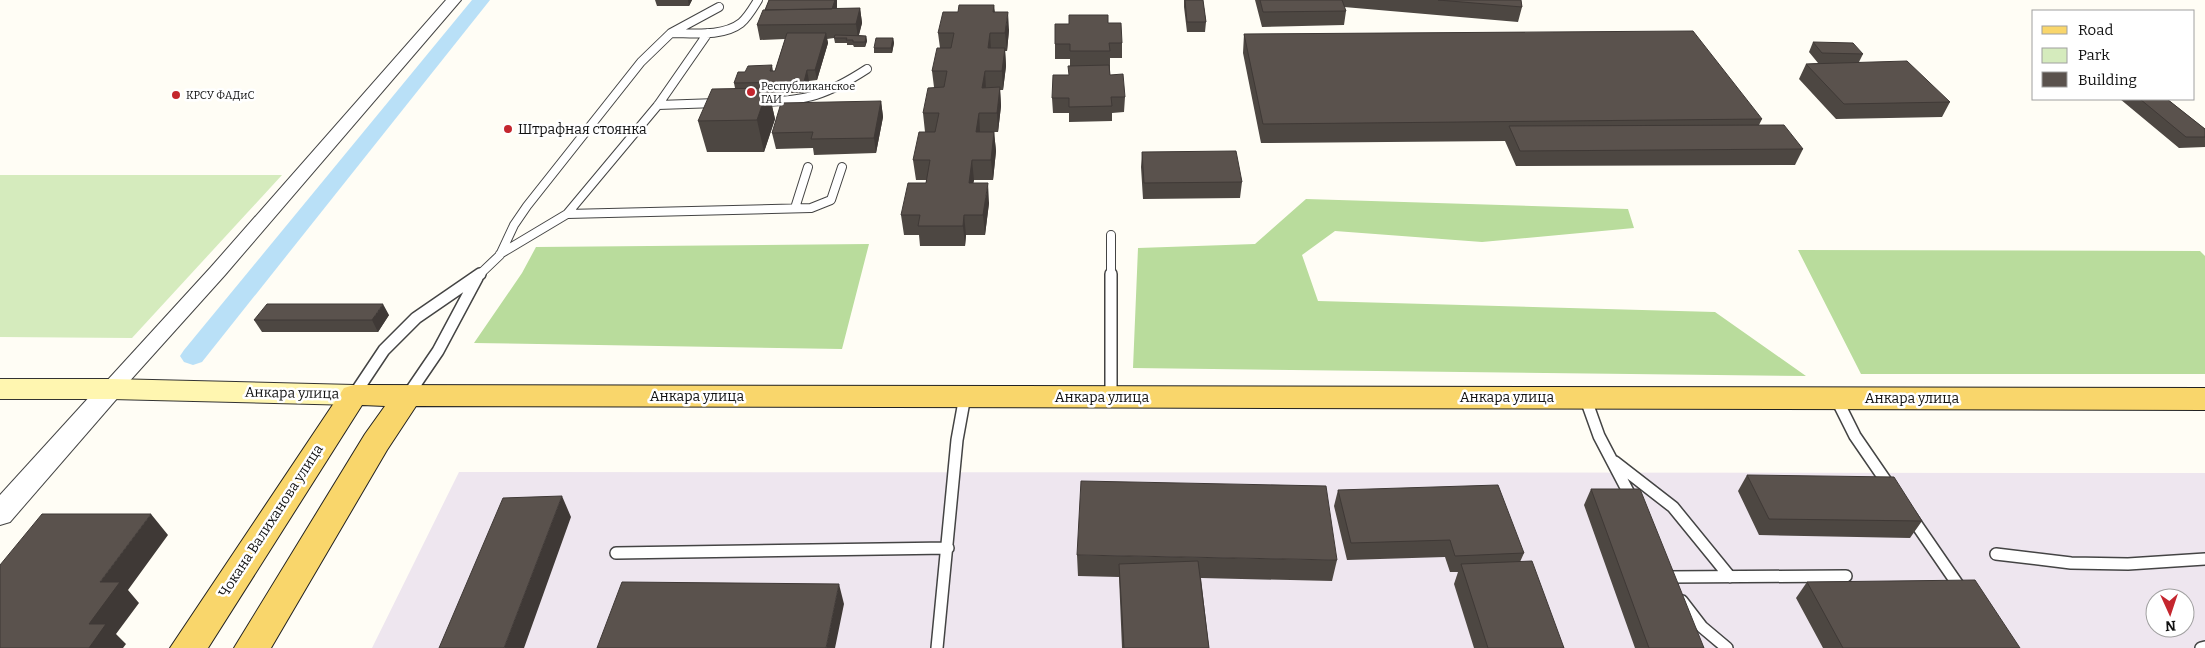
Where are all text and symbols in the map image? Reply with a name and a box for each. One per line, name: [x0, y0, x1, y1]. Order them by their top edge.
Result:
legend: [2032, 10, 2195, 100]
text: Road: [2078, 21, 2113, 39]
text: Park: [2078, 46, 2110, 64]
text: Building: [2078, 71, 2137, 89]
place label: Республиканское ГАИ: [761, 80, 855, 106]
marker: Республиканское ГАИ: [745, 86, 757, 98]
marker: КРСУ ФАДиС: [170, 89, 182, 101]
place label: КРСУ ФАДиС: [186, 89, 255, 102]
place label: Штрафная стоянка: [518, 121, 647, 138]
marker: Штрафная стоянка: [502, 123, 514, 135]
street label: Анкара улица: [245, 384, 340, 402]
street label: Анкара улица: [650, 388, 745, 405]
street label: Анкара улица: [1055, 389, 1150, 406]
street label: Анкара улица: [1460, 389, 1555, 406]
street label: Анкара улица: [1865, 390, 1960, 407]
street label: Чокана Валиханова улица: [215, 441, 327, 601]
north arrow: [2145, 588, 2195, 638]
text: N: [2165, 617, 2176, 634]

